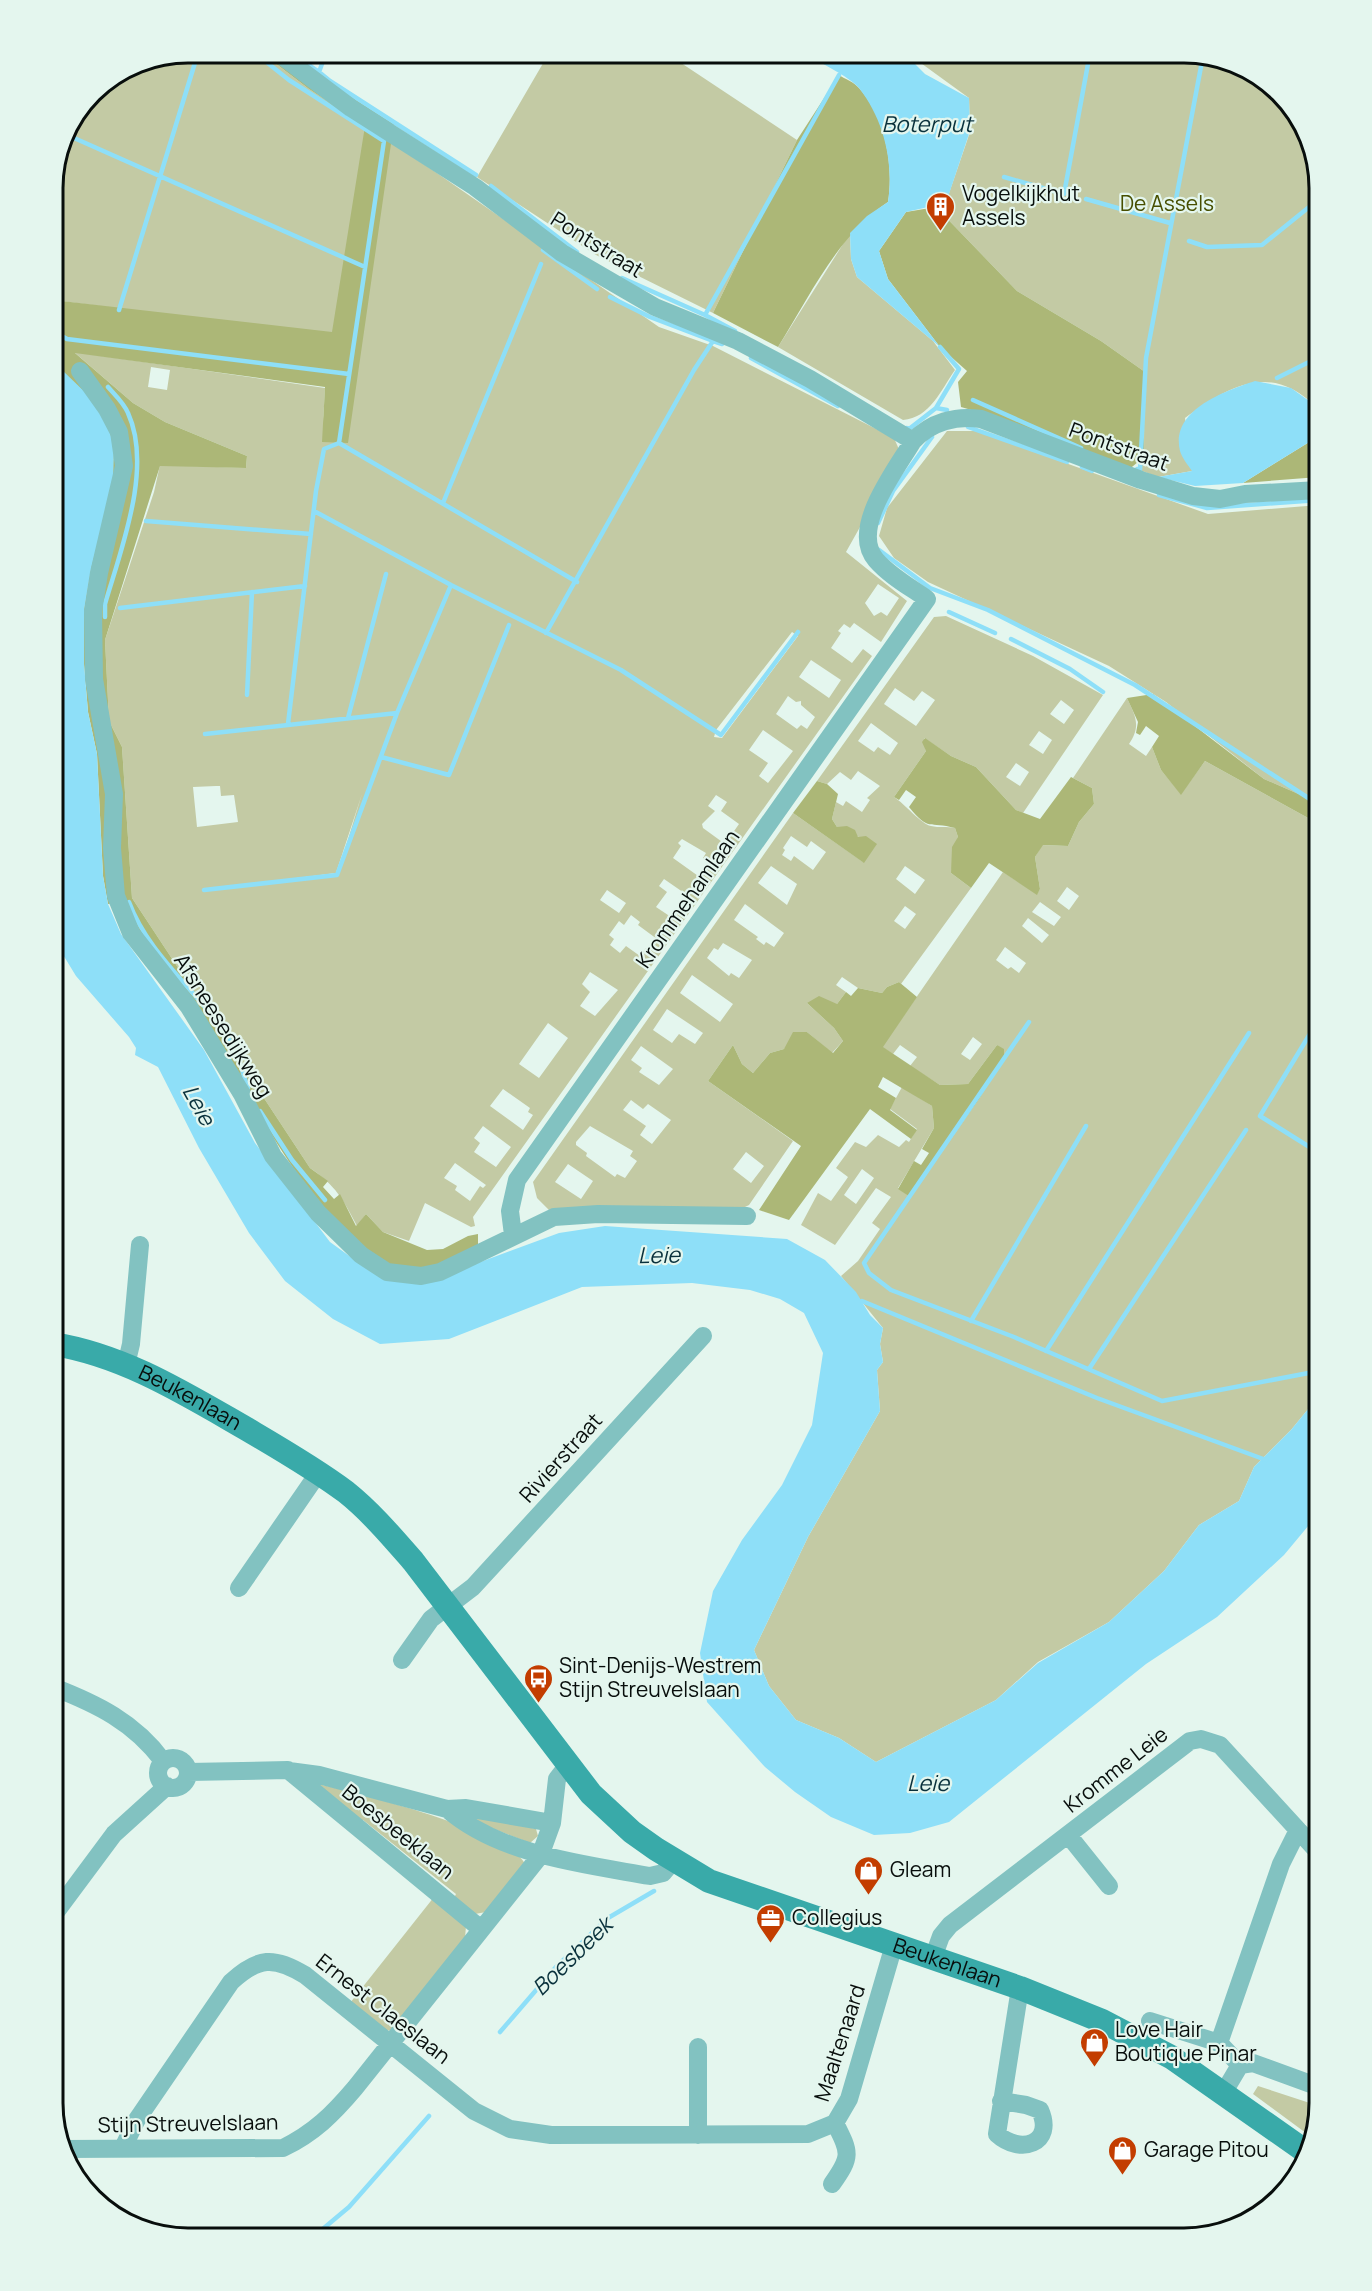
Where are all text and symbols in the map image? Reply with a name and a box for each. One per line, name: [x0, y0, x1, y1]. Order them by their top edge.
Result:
water label: Boterput: [882, 109, 974, 139]
place label: Vogelkijkhut Assels: [962, 179, 1080, 231]
park label: De Assels: [1120, 189, 1214, 217]
building icon: Vogelkijkhut Assels: [925, 190, 957, 232]
street label: Pontstraat: [546, 205, 649, 284]
street label: Pontstraat: [1066, 415, 1173, 477]
street label: Krommehamlaan: [629, 824, 745, 973]
street label: Afsneesedijkweg: [168, 948, 279, 1103]
water label: Leie: [176, 1079, 223, 1132]
water label: Leie: [638, 1240, 681, 1270]
street label: Beukenlaan: [135, 1358, 247, 1436]
street label: Rivierstraat: [513, 1407, 608, 1508]
place label: Sint-Denijs-Westrem Stijn Streuvelslaan: [559, 1651, 761, 1703]
bus stop icon: Sint-Denijs-Westrem Stijn Streuvelslaan: [522, 1662, 554, 1704]
street label: Kromme Leie: [1058, 1720, 1173, 1819]
water label: Leie: [907, 1768, 950, 1798]
street label: Boesbeeklaan: [337, 1777, 461, 1885]
shop icon: Gleam: [853, 1854, 885, 1896]
place label: Gleam: [890, 1855, 951, 1883]
office icon: Collegius: [755, 1902, 787, 1944]
place label: Collegius: [792, 1903, 882, 1931]
water label: Boesbeek: [525, 1908, 621, 2002]
street label: Beukenlaan: [889, 1930, 1005, 1994]
street label: Ernest Claeslaan: [311, 1947, 457, 2070]
street label: Maaltenaard: [807, 1981, 871, 2105]
place label: Love Hair Boutique Pinar: [1115, 2015, 1257, 2067]
shop icon: Love Hair Boutique Pinar: [1078, 2026, 1110, 2068]
street label: Stijn Streuvelslaan: [97, 2107, 279, 2139]
shop icon: Garage Pitou: [1107, 2134, 1139, 2176]
place label: Garage Pitou: [1144, 2135, 1269, 2163]

